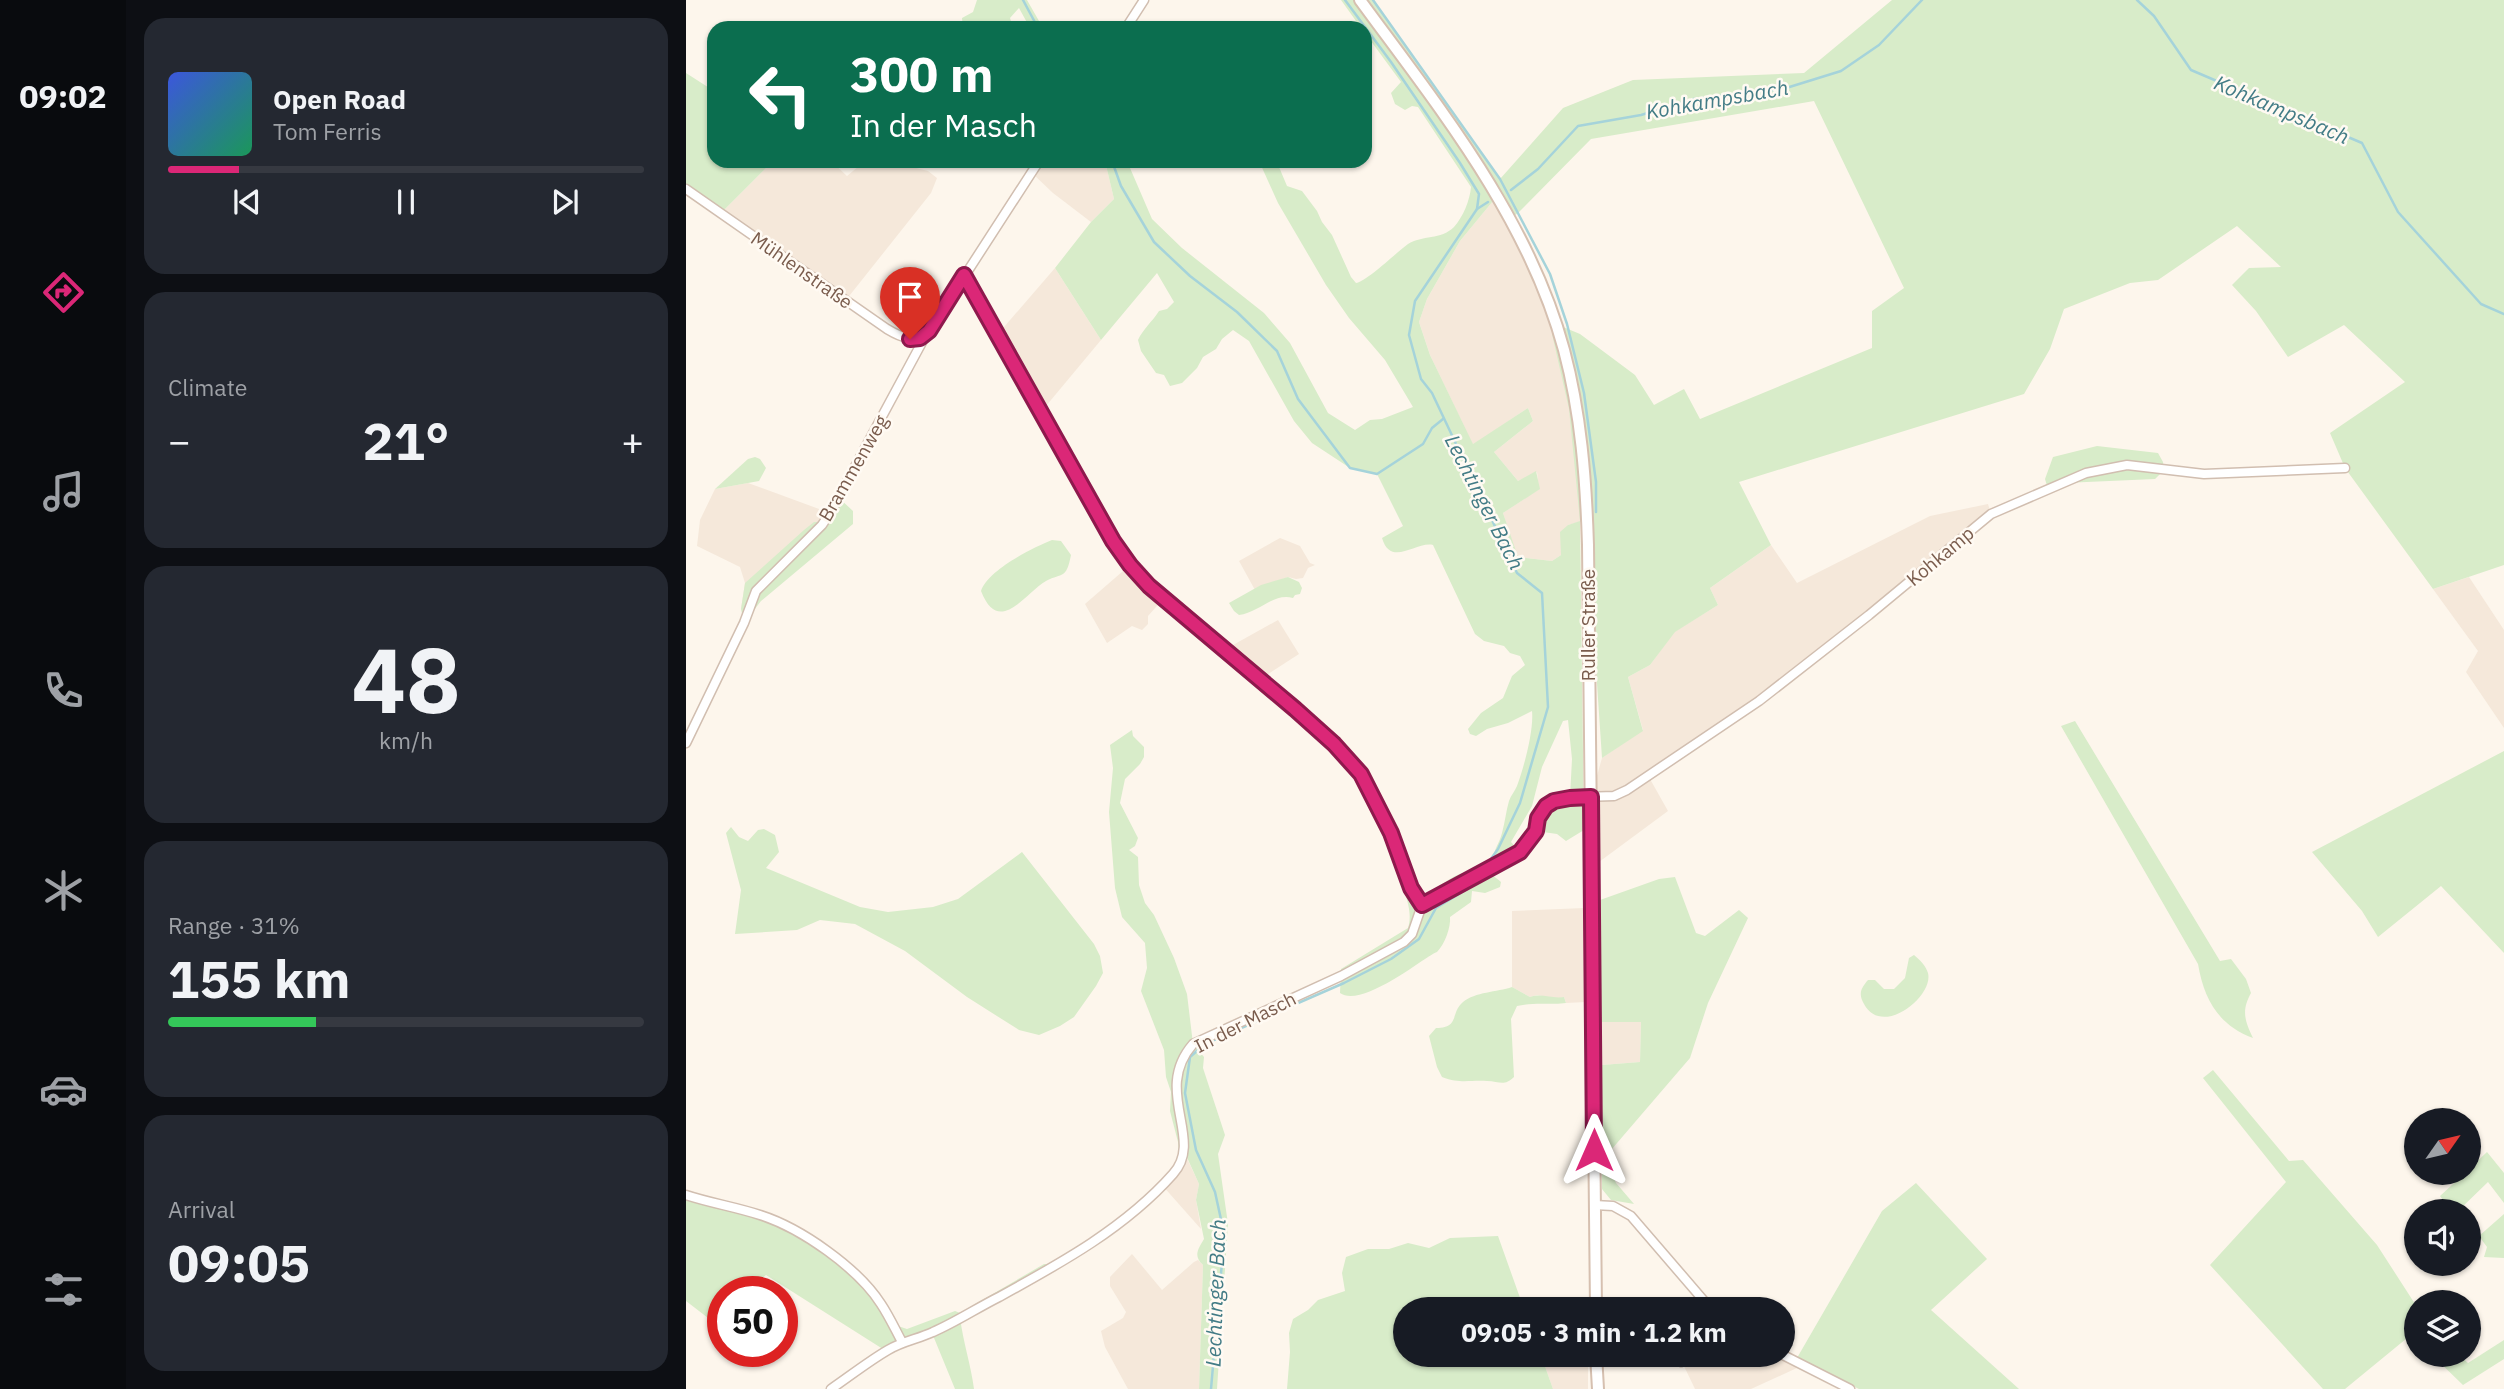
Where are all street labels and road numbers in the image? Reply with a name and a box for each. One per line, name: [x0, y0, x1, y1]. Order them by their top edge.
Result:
street label: Mühlenstraße: [746, 226, 858, 314]
street label: Brammenweg: [813, 411, 893, 525]
street label: Kohkamp: [1901, 521, 1979, 591]
street label: Ruller Straße: [1576, 569, 1600, 681]
street label: In der Masch: [1190, 986, 1300, 1058]

